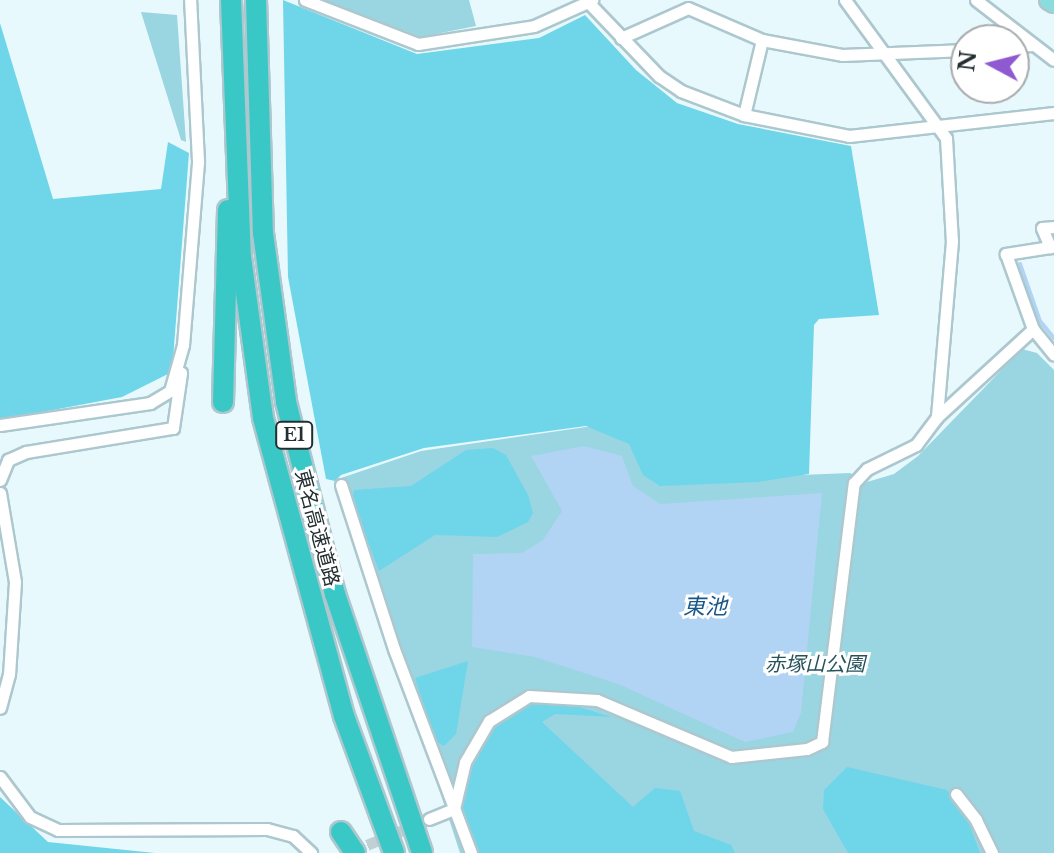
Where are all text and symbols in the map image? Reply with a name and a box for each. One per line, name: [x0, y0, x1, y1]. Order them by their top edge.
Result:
north arrow: [950, 24, 1030, 104]
text: N: [953, 49, 982, 73]
road number: E1: [274, 421, 314, 449]
street label: 東名高速道路: [290, 467, 344, 589]
water label: 東池: [683, 594, 727, 620]
park label: 赤塚山公園: [765, 652, 865, 676]

